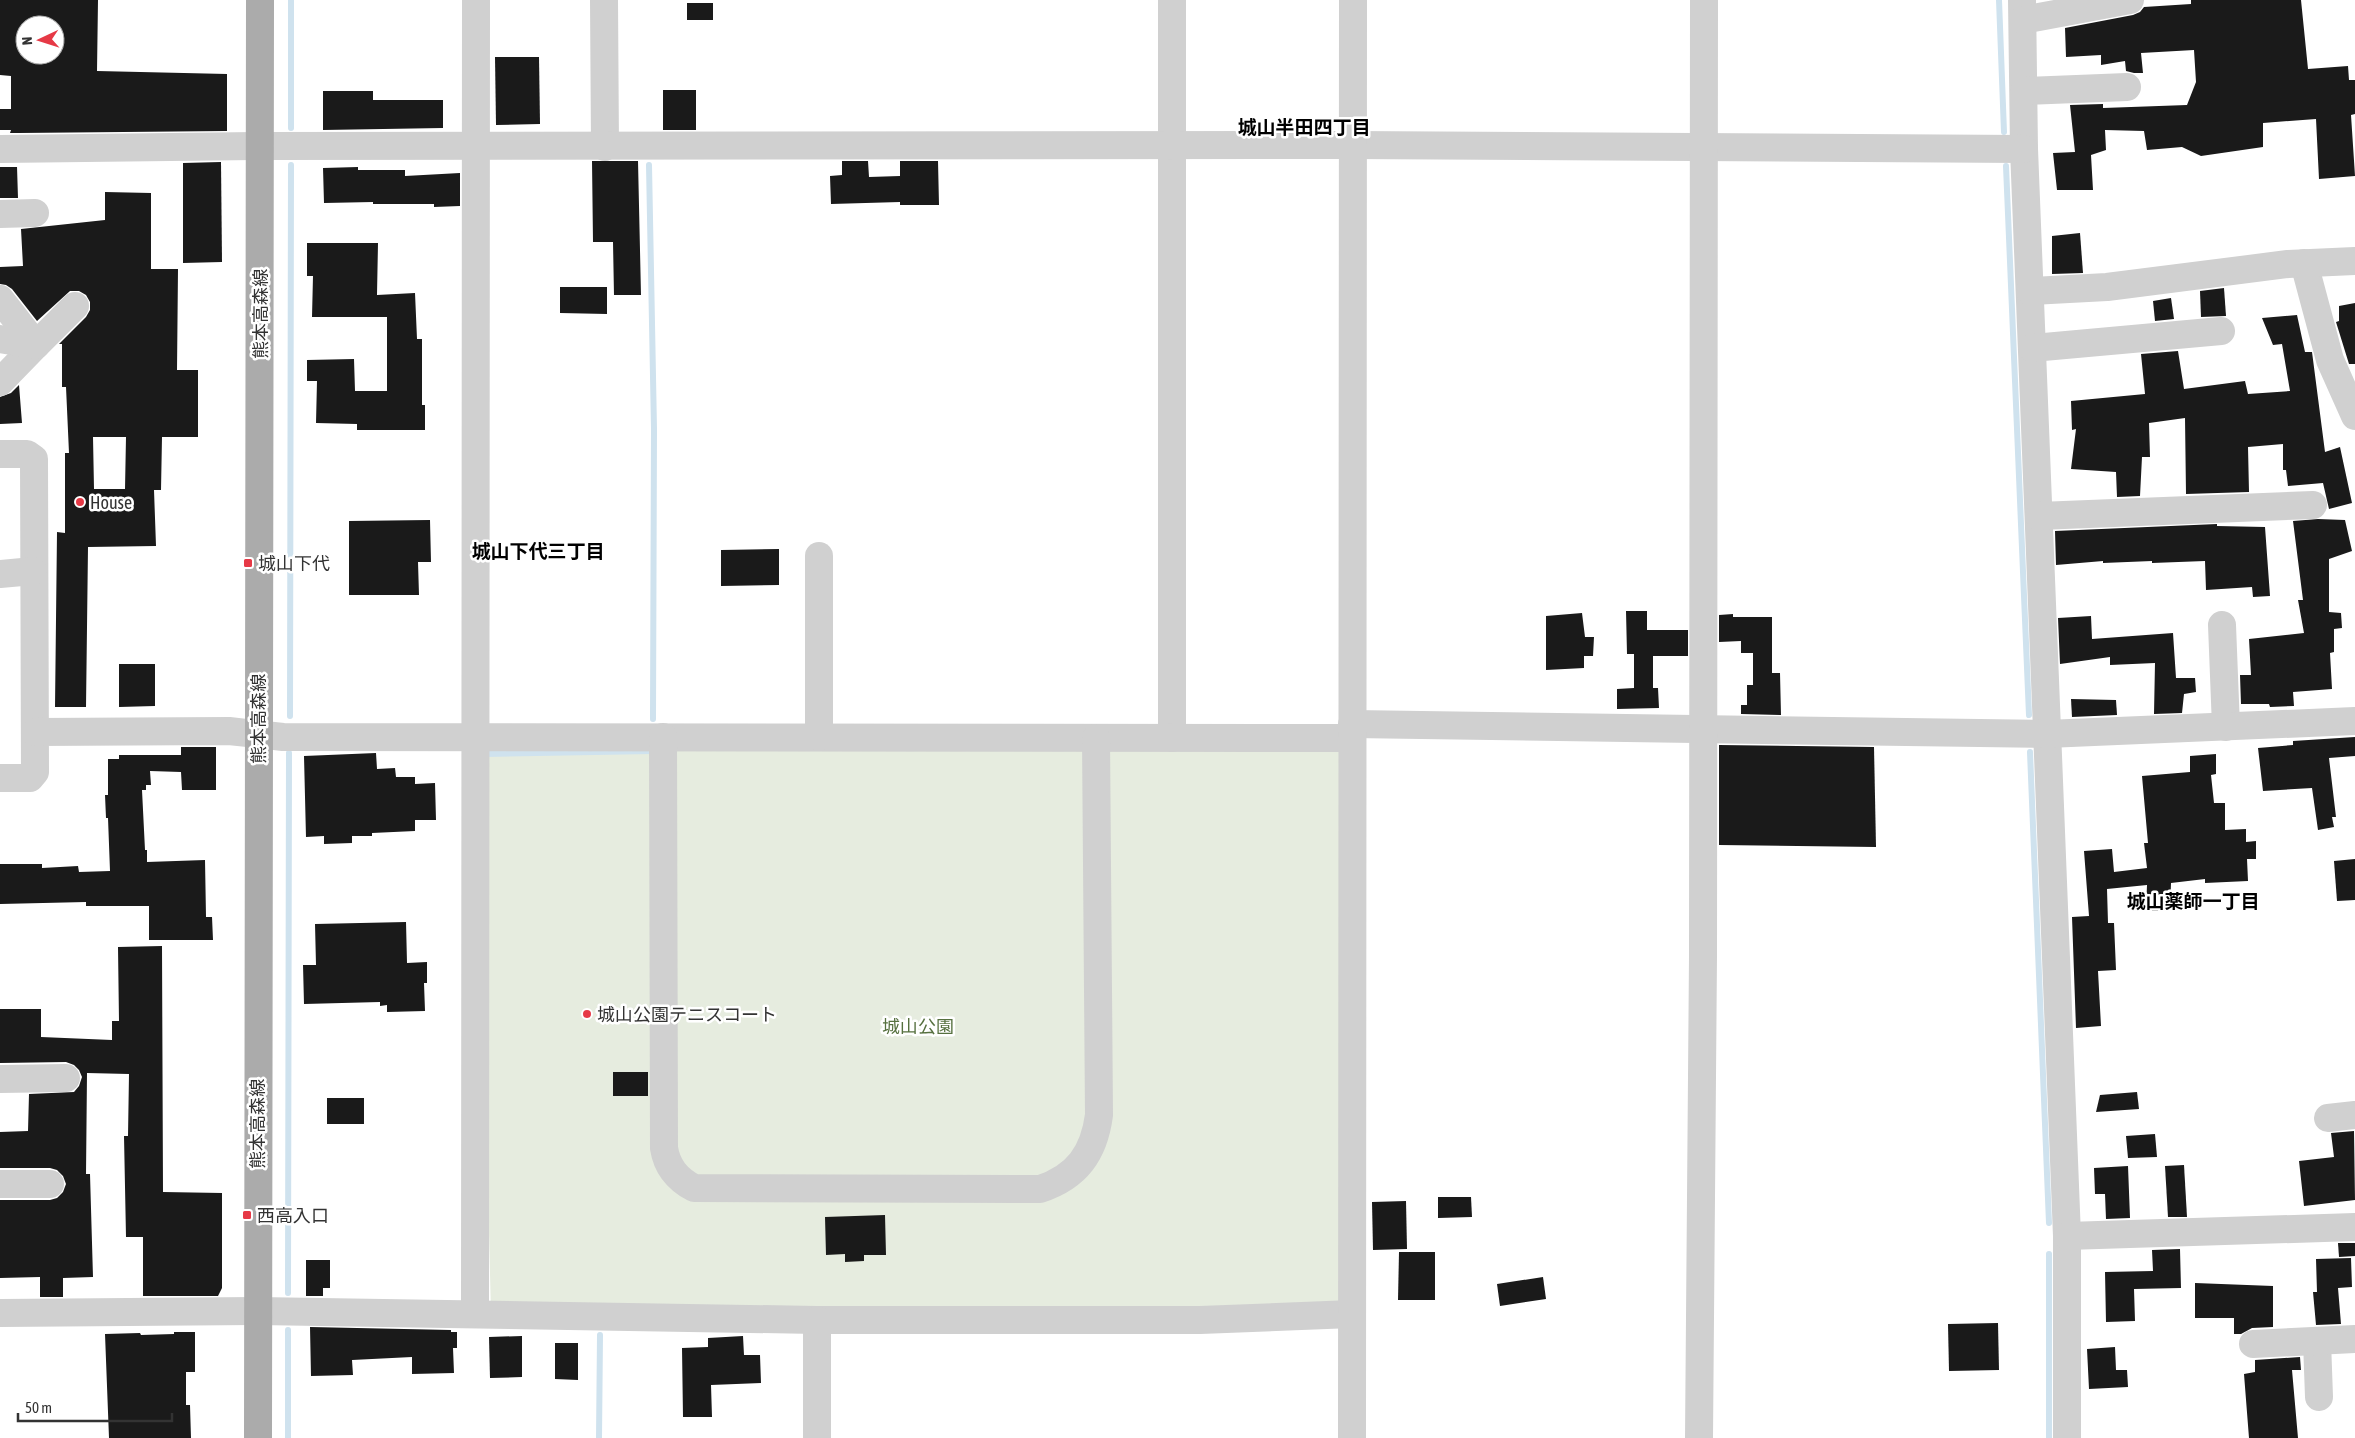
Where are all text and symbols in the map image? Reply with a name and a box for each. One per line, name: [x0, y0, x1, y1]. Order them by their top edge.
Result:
north arrow: [15, 15, 65, 65]
text: N: [19, 36, 35, 46]
district label: 城山半田四丁目: [1237, 116, 1371, 138]
street label: 熊本高森線: [250, 269, 271, 359]
place label: House: [90, 492, 132, 513]
marker: House: [74, 496, 86, 508]
district label: 城山下代三丁目: [471, 540, 605, 562]
place label: 城山下代: [258, 553, 330, 574]
marker: 城山下代: [242, 557, 254, 569]
street label: 熊本高森線: [248, 674, 269, 764]
district label: 城山薬師一丁目: [2126, 890, 2260, 912]
place label: 城山公園テニスコート: [597, 1004, 777, 1025]
marker: 城山公園テニスコート: [581, 1008, 593, 1020]
park label: 城山公園: [882, 1016, 954, 1037]
street label: 熊本高森線: [247, 1079, 268, 1169]
place label: 西高入口: [257, 1205, 329, 1226]
marker: 西高入口: [241, 1209, 253, 1221]
scale bar: [18, 1390, 171, 1422]
text: 50 m: [25, 1399, 52, 1416]

